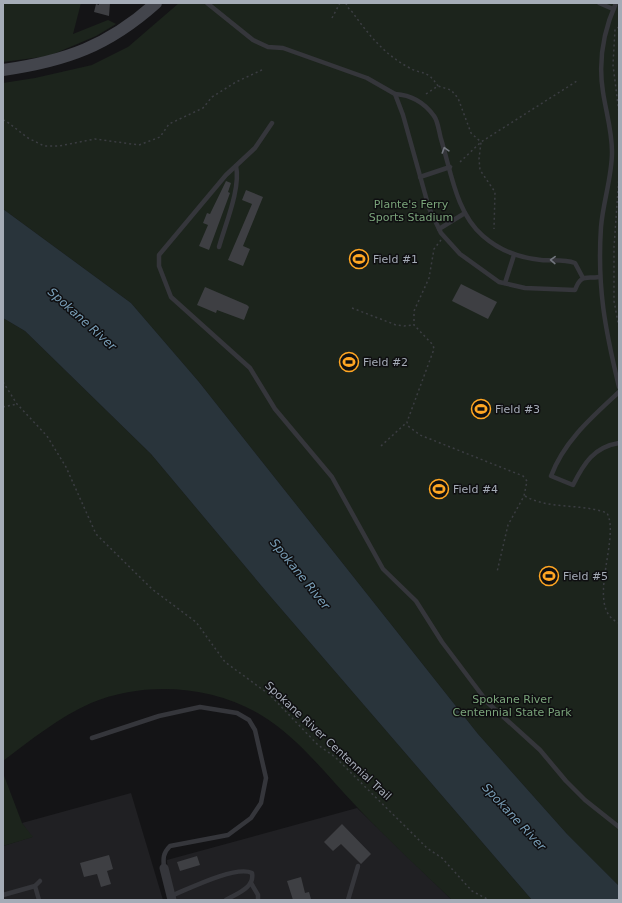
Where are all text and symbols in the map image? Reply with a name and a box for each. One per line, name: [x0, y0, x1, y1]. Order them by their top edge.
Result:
one-way arrow: [441, 146, 450, 153]
park label: Plante's Ferry Sports Stadium: [369, 198, 453, 224]
sports icon: Field #1: [348, 248, 370, 270]
place label: Field #1: [373, 253, 418, 266]
one-way arrow: [550, 256, 556, 264]
water label: Spokane River: [45, 285, 120, 354]
sports icon: Field #2: [338, 351, 360, 373]
place label: Field #2: [363, 356, 408, 369]
sports icon: Field #3: [470, 398, 492, 420]
place label: Field #3: [495, 403, 540, 416]
sports icon: Field #4: [428, 478, 450, 500]
place label: Field #4: [453, 483, 498, 496]
water label: Spokane River: [267, 536, 333, 613]
sports icon: Field #5: [538, 565, 560, 587]
place label: Field #5: [563, 570, 608, 583]
street label: Spokane River Centennial Trail: [262, 679, 394, 803]
park label: Spokane River Centennial State Park: [452, 693, 572, 719]
water label: Spokane River: [479, 780, 549, 854]

